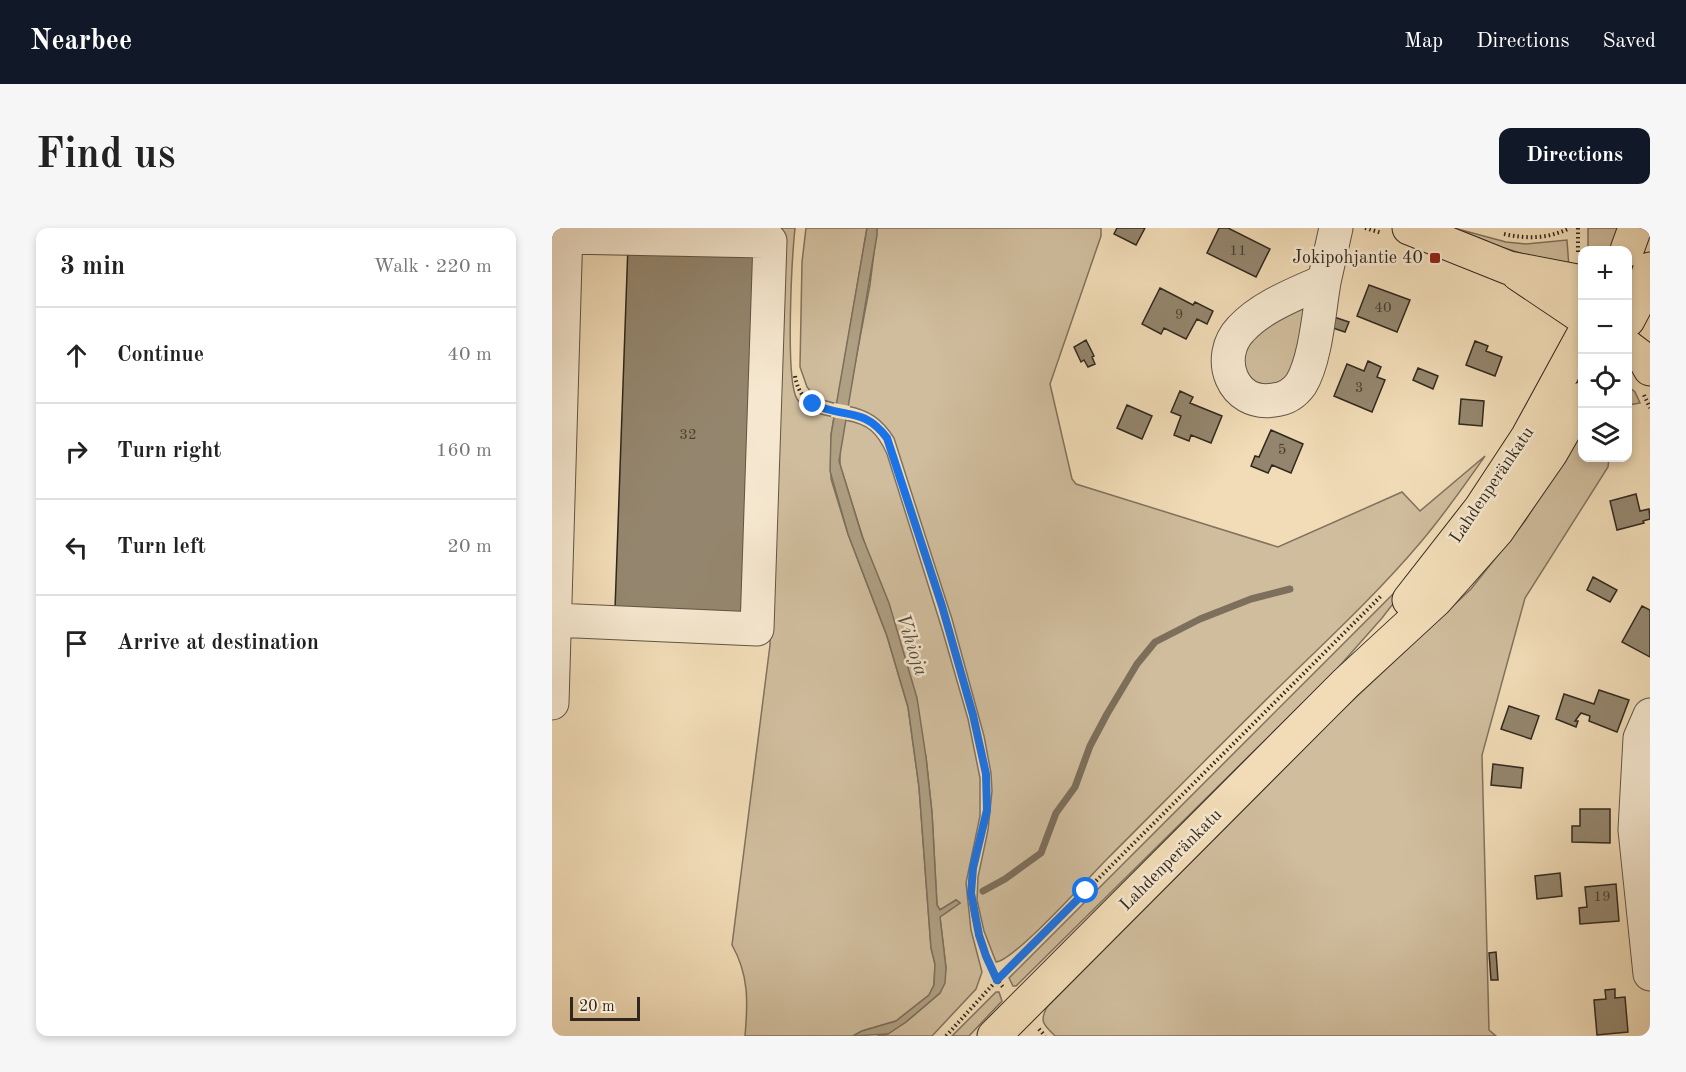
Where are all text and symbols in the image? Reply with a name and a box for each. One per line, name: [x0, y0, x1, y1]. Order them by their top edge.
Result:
text: Nearbee: [30, 28, 132, 56]
text: Map: [1404, 31, 1443, 52]
text: Directions: [1476, 31, 1570, 52]
text: Saved: [1603, 31, 1656, 52]
button: Directions: [1499, 128, 1650, 184]
text: Find us: [36, 135, 175, 177]
house number: 11: [1229, 244, 1247, 259]
map controls: [1578, 246, 1632, 462]
button: +: [1578, 246, 1632, 300]
place label: Jokipohjantie 40: [1292, 249, 1423, 267]
marker: Jokipohjantie 40: [1428, 251, 1442, 265]
text: 3 min: [60, 254, 125, 280]
text: Walk · 220 m: [373, 257, 492, 277]
button: −: [1578, 300, 1632, 354]
house number: 40: [1374, 301, 1392, 316]
house number: 9: [1175, 308, 1183, 323]
icon: ahead: [60, 339, 93, 372]
text: Continue: [117, 344, 204, 366]
text: 40 m: [447, 345, 492, 365]
button: locate: [1578, 354, 1632, 408]
house number: 3: [1355, 381, 1363, 396]
route end: [799, 390, 825, 416]
button: layers: [1578, 408, 1632, 462]
street label: Lahdenperänkatu: [1447, 423, 1538, 546]
house number: 32: [679, 428, 697, 443]
icon: right: [60, 435, 93, 468]
text: Turn right: [117, 440, 221, 462]
text: 160 m: [436, 441, 492, 461]
house number: 5: [1278, 443, 1286, 458]
icon: left: [60, 531, 93, 564]
text: Turn left: [117, 536, 206, 558]
text: 20 m: [447, 537, 492, 557]
water label: Vihioja: [892, 611, 931, 679]
icon: arrive: [60, 627, 93, 660]
text: Arrive at destination: [117, 632, 319, 654]
street label: Lahdenperänkatu: [1117, 805, 1226, 914]
route start: [1072, 877, 1098, 903]
house number: 19: [1593, 890, 1611, 905]
scale bar: [570, 994, 640, 1022]
text: 20 m: [579, 999, 615, 1015]

